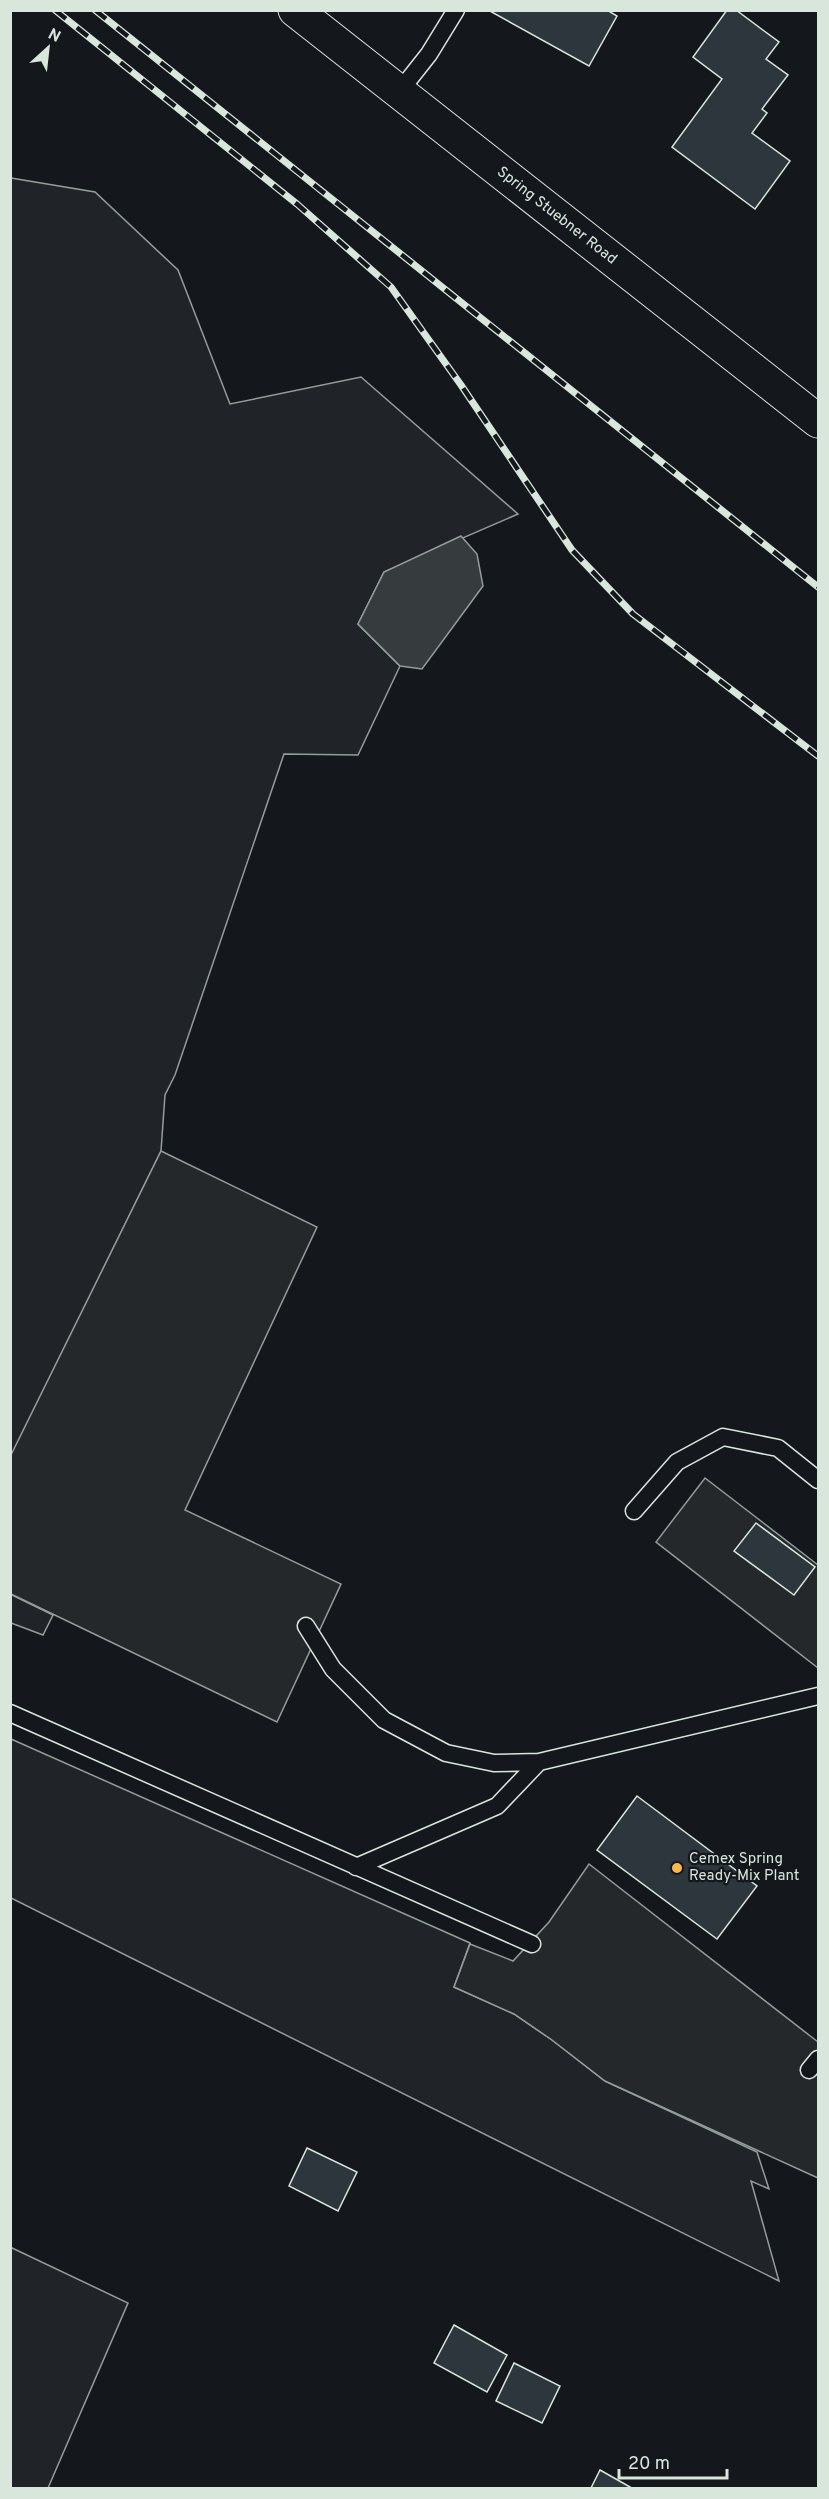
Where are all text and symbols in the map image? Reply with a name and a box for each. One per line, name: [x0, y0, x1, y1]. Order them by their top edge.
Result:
north arrow: [18, 18, 78, 78]
text: N: [44, 25, 64, 48]
street label: Spring Stuebner Road: [493, 163, 621, 269]
place label: Cemex Spring Ready-Mix Plant: [689, 1850, 799, 1886]
marker: Cemex Spring Ready-Mix Plant: [670, 1861, 684, 1875]
scale bar: [619, 2442, 727, 2480]
text: 20 m: [628, 2453, 670, 2476]

